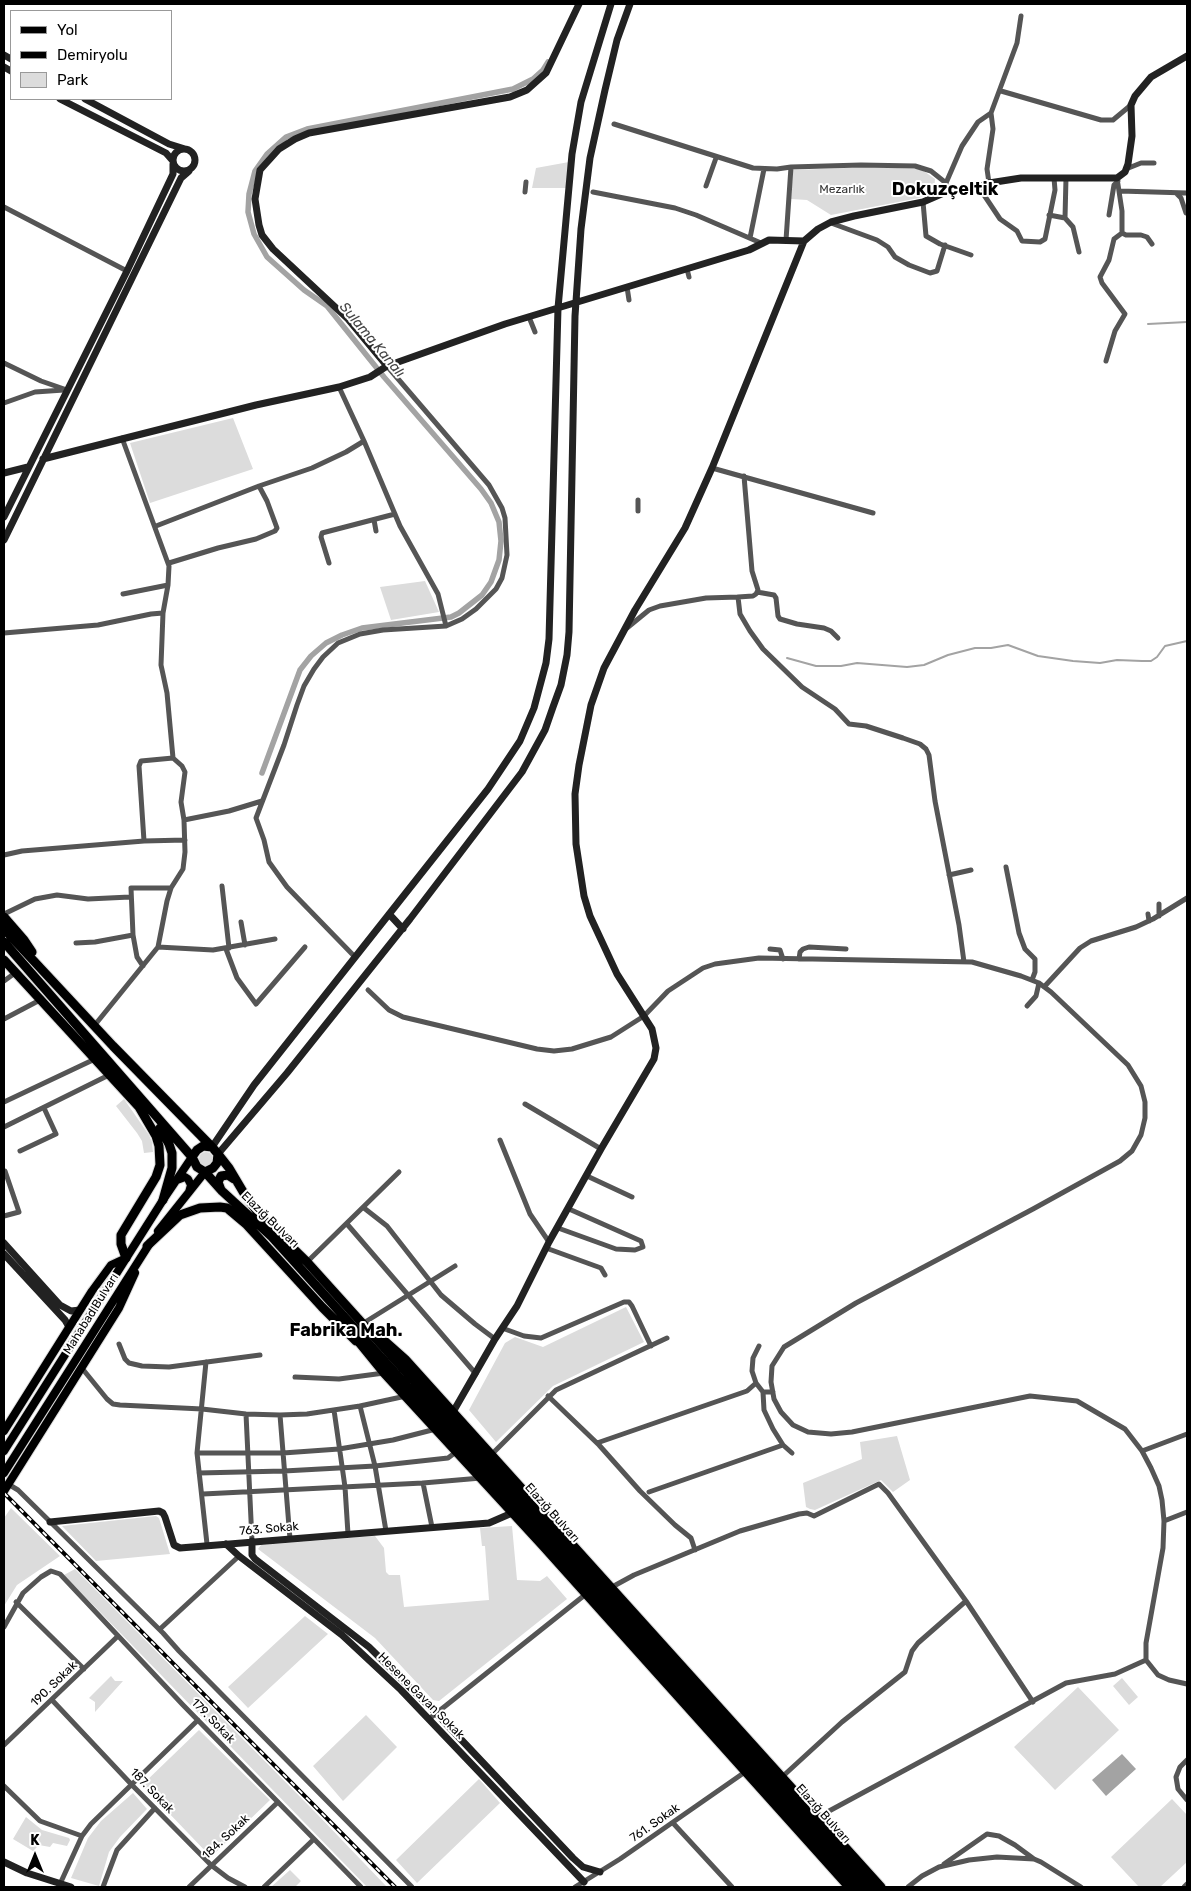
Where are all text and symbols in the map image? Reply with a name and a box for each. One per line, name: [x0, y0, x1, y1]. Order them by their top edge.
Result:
legend: [10, 10, 172, 100]
text: Yol: [57, 21, 78, 39]
text: Demiryolu: [57, 46, 128, 64]
text: Park: [57, 71, 88, 89]
district label: Dokuzçeltik: [892, 179, 998, 201]
park label: Mezarlık: [819, 183, 865, 197]
water label: Sulama Kanalı: [336, 299, 408, 381]
street label: Elazığ Bulvarı: [238, 1189, 302, 1251]
street label: Mahabad Bulvarı: [60, 1271, 122, 1357]
district label: Fabrika Mah.: [289, 1320, 403, 1342]
street label: Elazığ Bulvarı: [522, 1480, 582, 1546]
street label: 763. Sokak: [239, 1519, 299, 1539]
street label: Hesene Gavan Sokak: [375, 1650, 467, 1742]
street label: 190. Sokak: [28, 1658, 80, 1710]
street label: 179. Sokak: [188, 1696, 238, 1746]
street label: 187. Sokak: [127, 1765, 177, 1817]
street label: Elazığ Bulvarı: [793, 1781, 853, 1847]
street label: 761. Sokak: [627, 1801, 683, 1845]
street label: 184. Sokak: [199, 1812, 253, 1862]
north arrow: [10, 1831, 60, 1881]
text: K: [30, 1832, 40, 1849]

